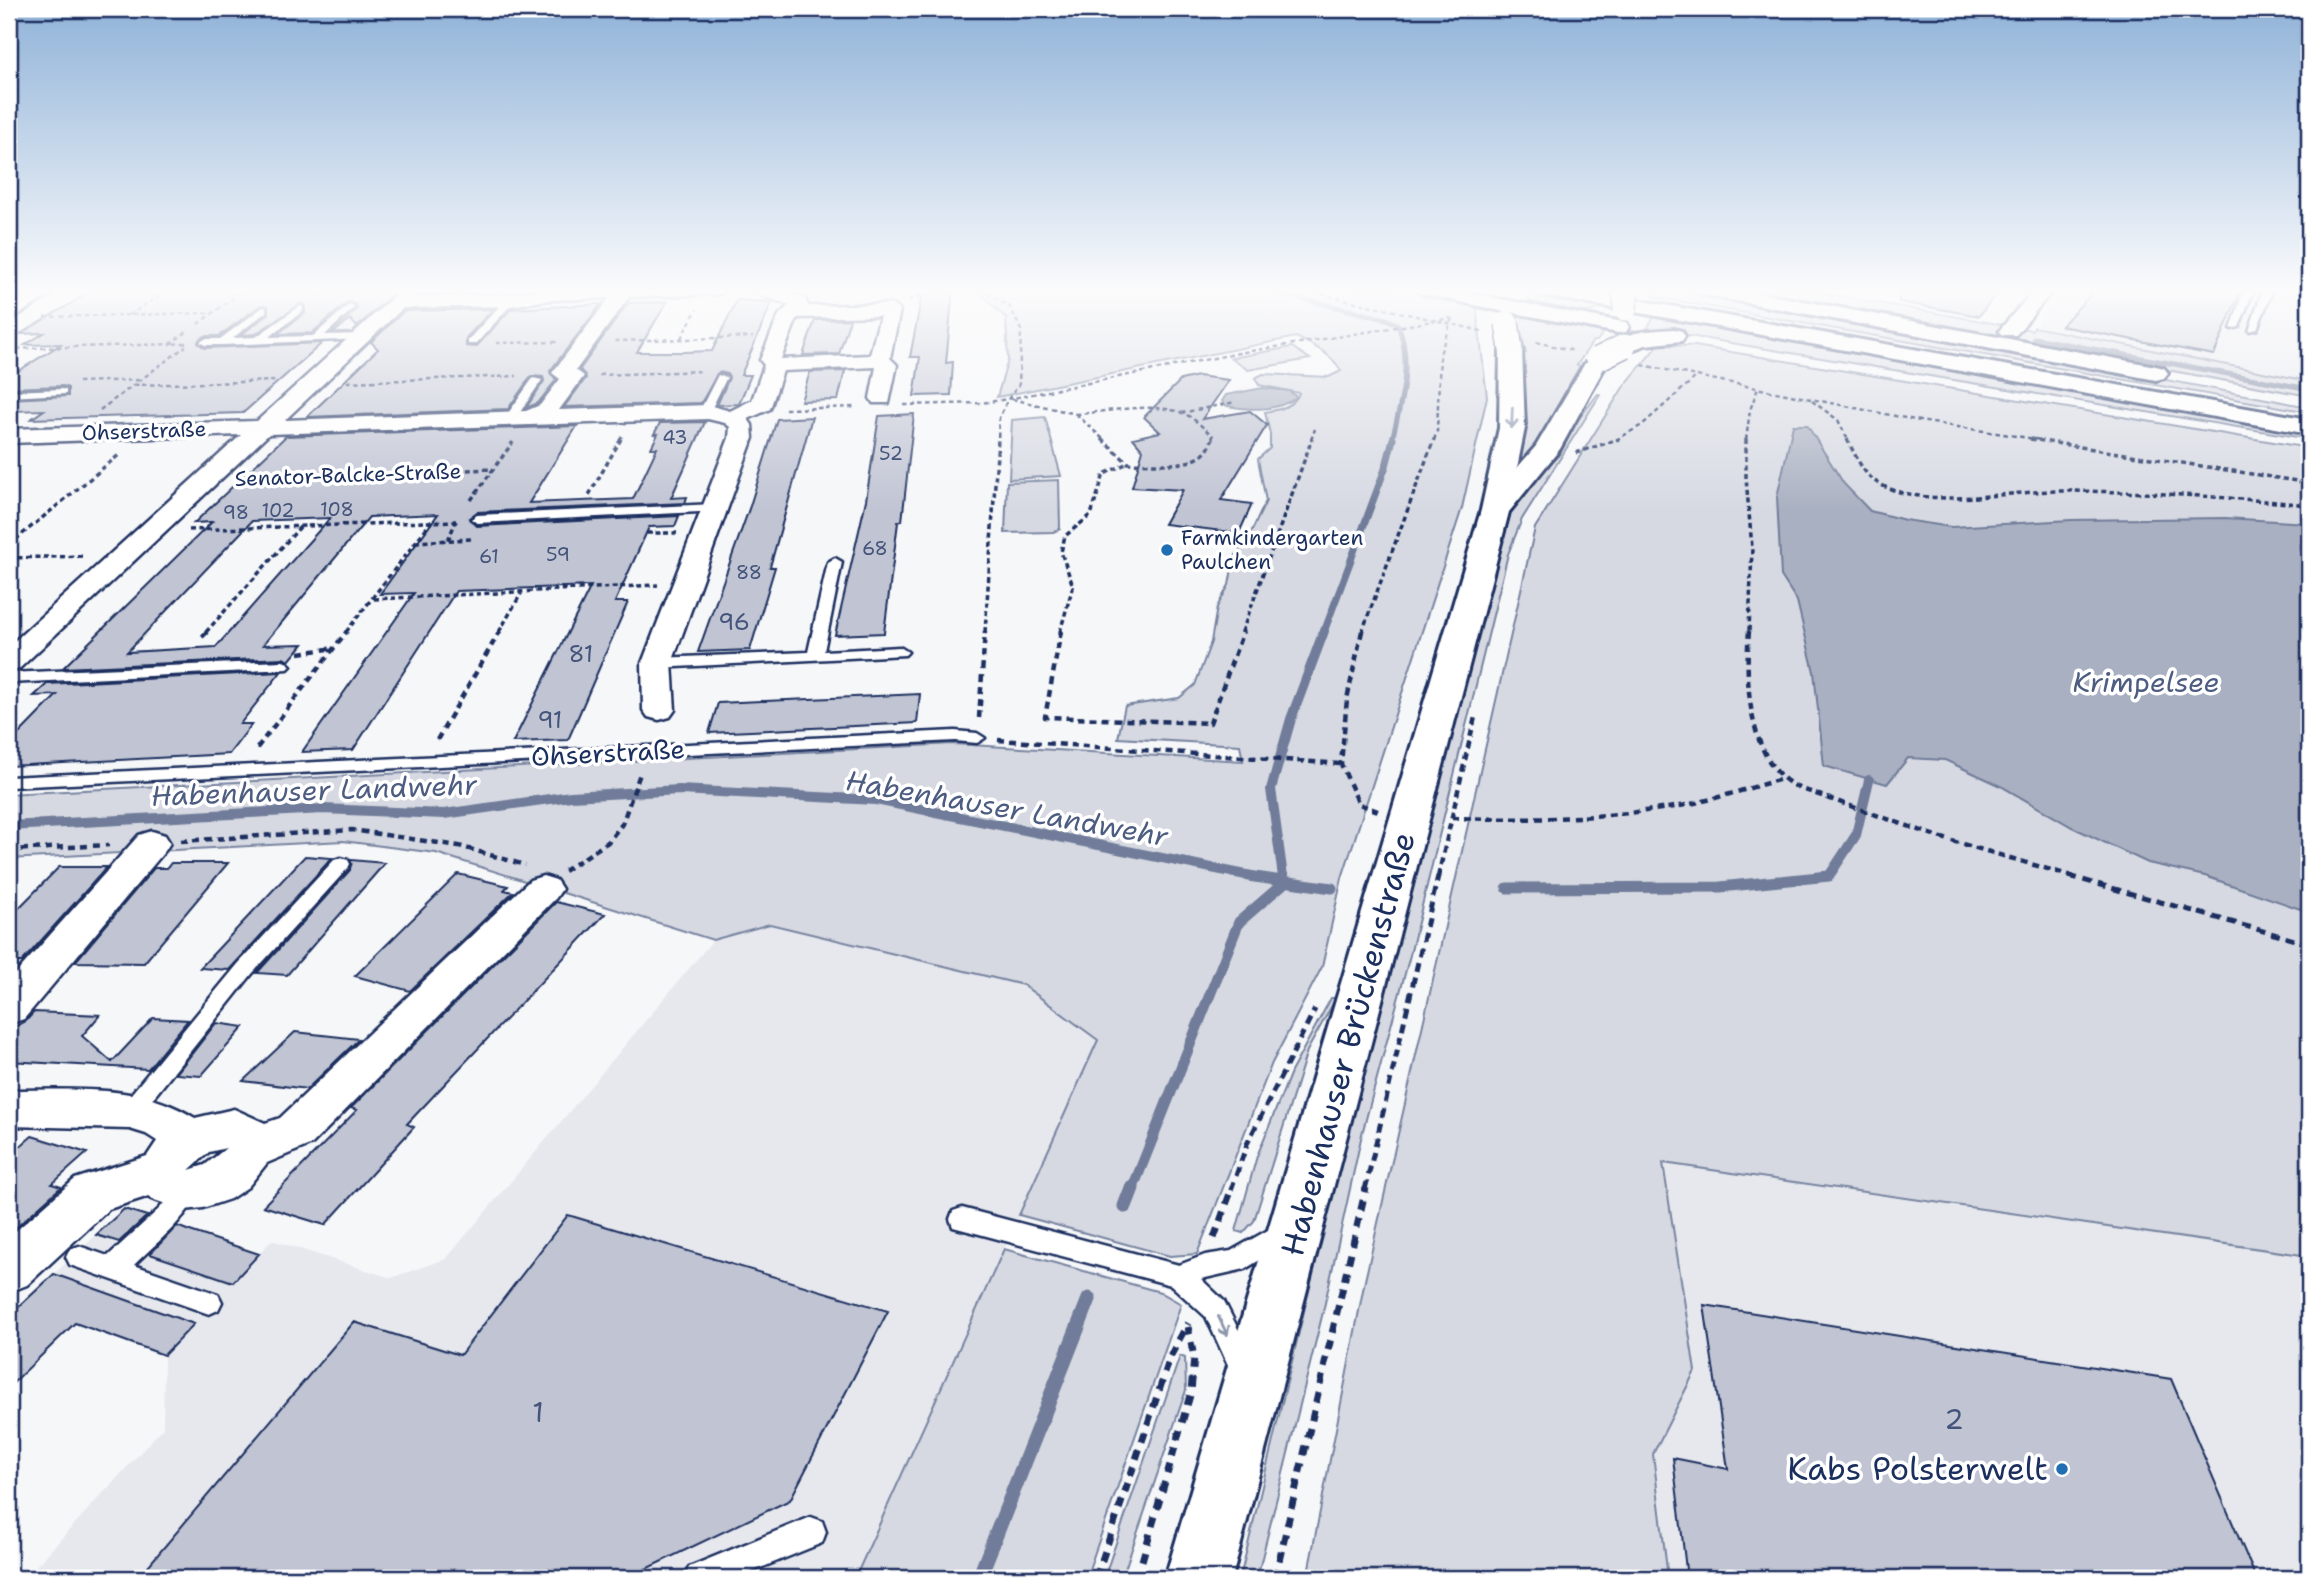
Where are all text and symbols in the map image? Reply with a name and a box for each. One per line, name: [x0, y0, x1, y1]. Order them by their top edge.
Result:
one-way arrow: [1506, 406, 1519, 429]
street label: Ohserstraße: [81, 415, 207, 447]
house number: 43: [662, 425, 688, 450]
house number: 52: [879, 441, 903, 466]
street label: Senator-Balcke-Straße: [234, 457, 462, 493]
house number: 108: [320, 497, 354, 522]
house number: 102: [262, 498, 294, 523]
house number: 98: [223, 500, 249, 525]
place label: Farmkindergarten Paulchen: [1181, 524, 1363, 576]
house number: 68: [862, 536, 888, 561]
house number: 59: [546, 542, 570, 567]
marker: Farmkindergarten Paulchen: [1159, 542, 1175, 558]
house number: 61: [479, 544, 499, 569]
house number: 88: [736, 560, 762, 585]
house number: 96: [718, 607, 750, 637]
house number: 81: [569, 639, 593, 669]
water label: Krimpelsee: [2072, 663, 2220, 701]
house number: 91: [538, 705, 562, 735]
street label: Ohserstraße: [530, 731, 686, 774]
water label: Habenhauser Landwehr: [843, 761, 1172, 855]
water label: Habenhauser Landwehr: [150, 765, 479, 815]
street label: Habenhauser Brückenstraße: [1270, 827, 1425, 1261]
one-way arrow: [1217, 1315, 1230, 1336]
house number: 1: [532, 1393, 544, 1431]
house number: 2: [1944, 1400, 1964, 1438]
place label: Kabs Polsterwelt: [1787, 1447, 2048, 1490]
marker: Kabs Polsterwelt: [2054, 1461, 2070, 1477]

